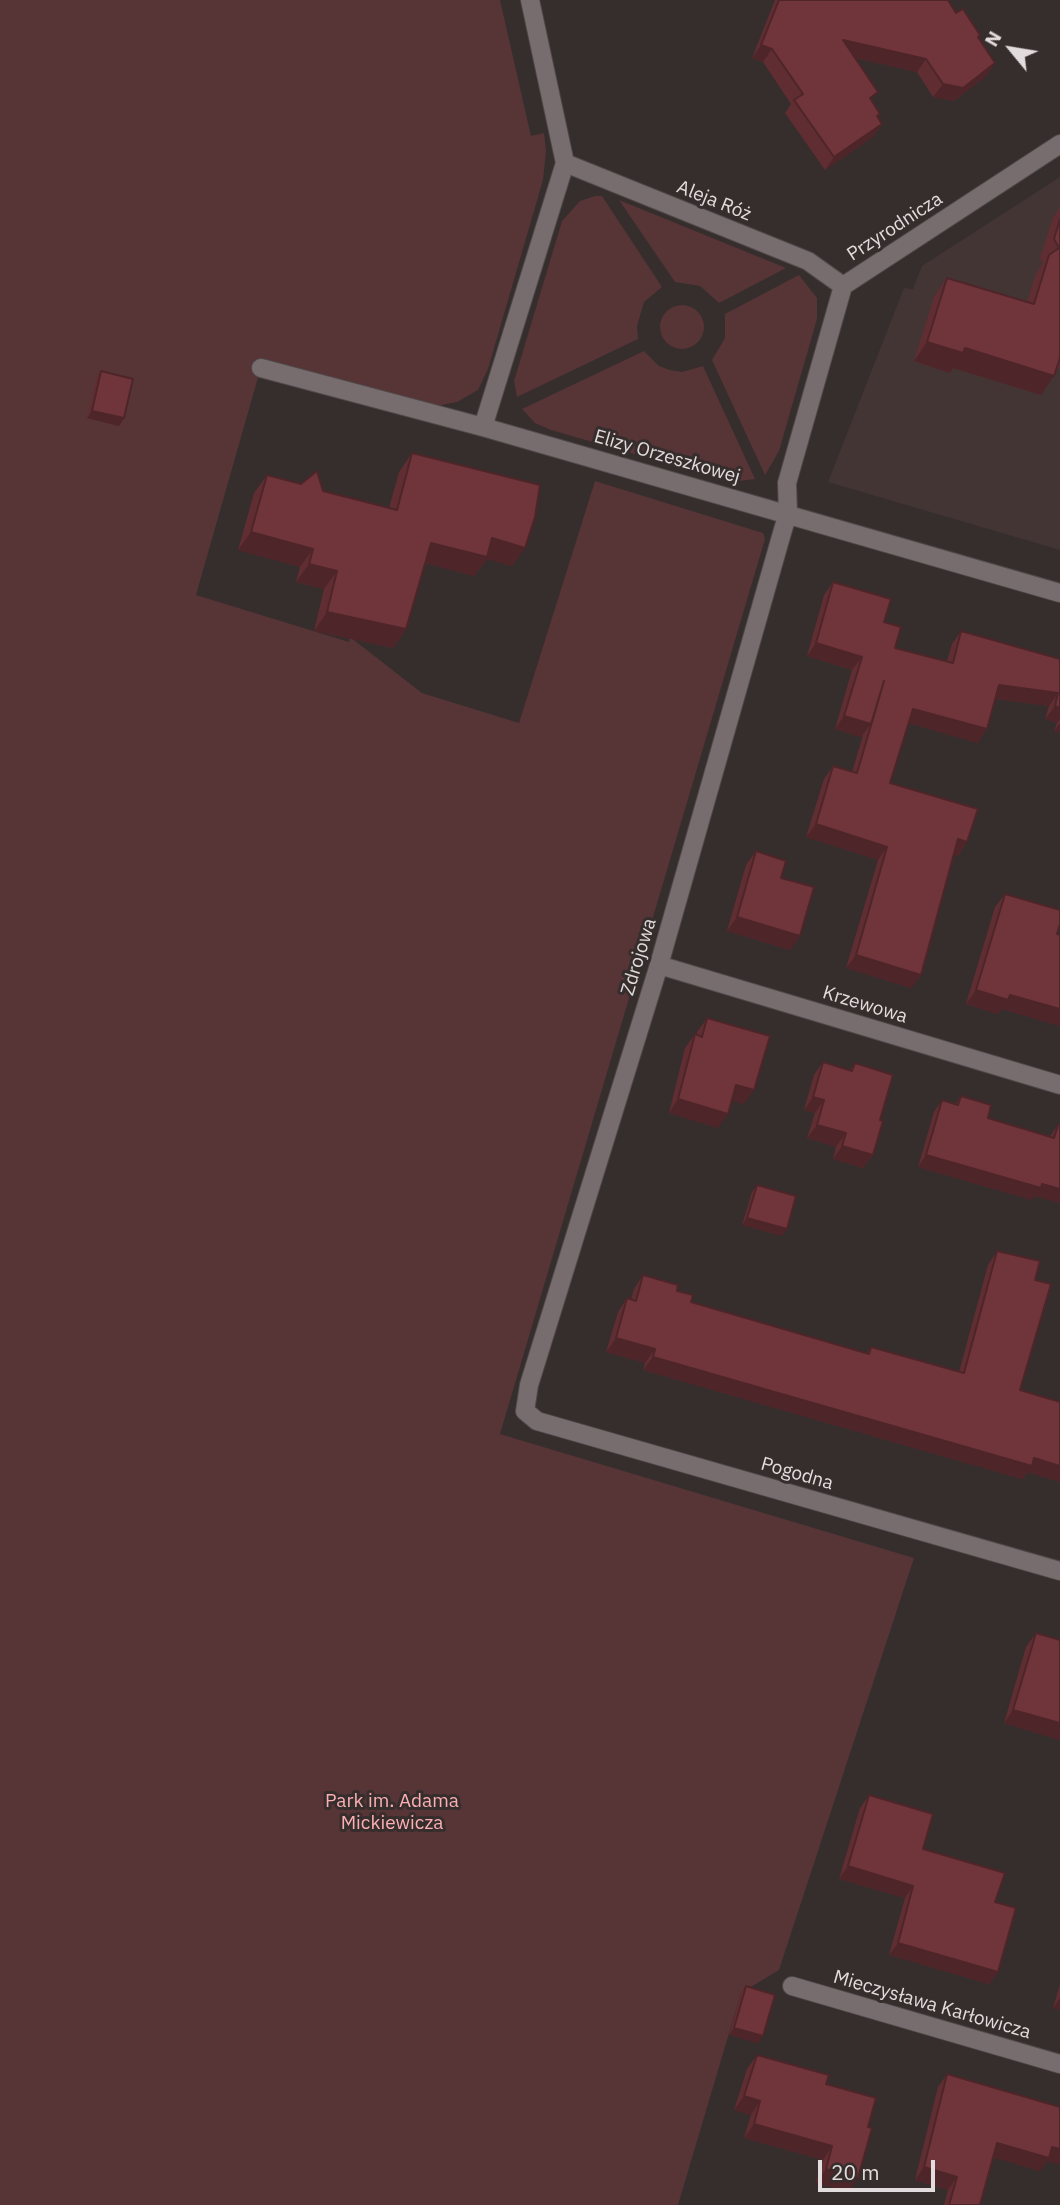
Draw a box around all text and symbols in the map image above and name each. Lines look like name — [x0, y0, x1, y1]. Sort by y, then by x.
north arrow — [976, 14, 1046, 84]
text: N — [979, 27, 1007, 50]
street label: Aleja Róż — [673, 176, 755, 226]
street label: Przyrodnicza — [843, 188, 947, 266]
street label: Elizy Orzeszkowej — [591, 425, 743, 489]
street label: Zdrojowa — [616, 916, 662, 998]
street label: Krzewowa — [820, 981, 910, 1029]
street label: Pogodna — [758, 1453, 836, 1495]
park label: Park im. Adama Mickiewicza — [325, 1791, 459, 1835]
street label: Mieczysława Karłowicza — [831, 1966, 1033, 2044]
scale bar — [822, 2146, 939, 2190]
text: 20 m — [831, 2158, 880, 2186]

